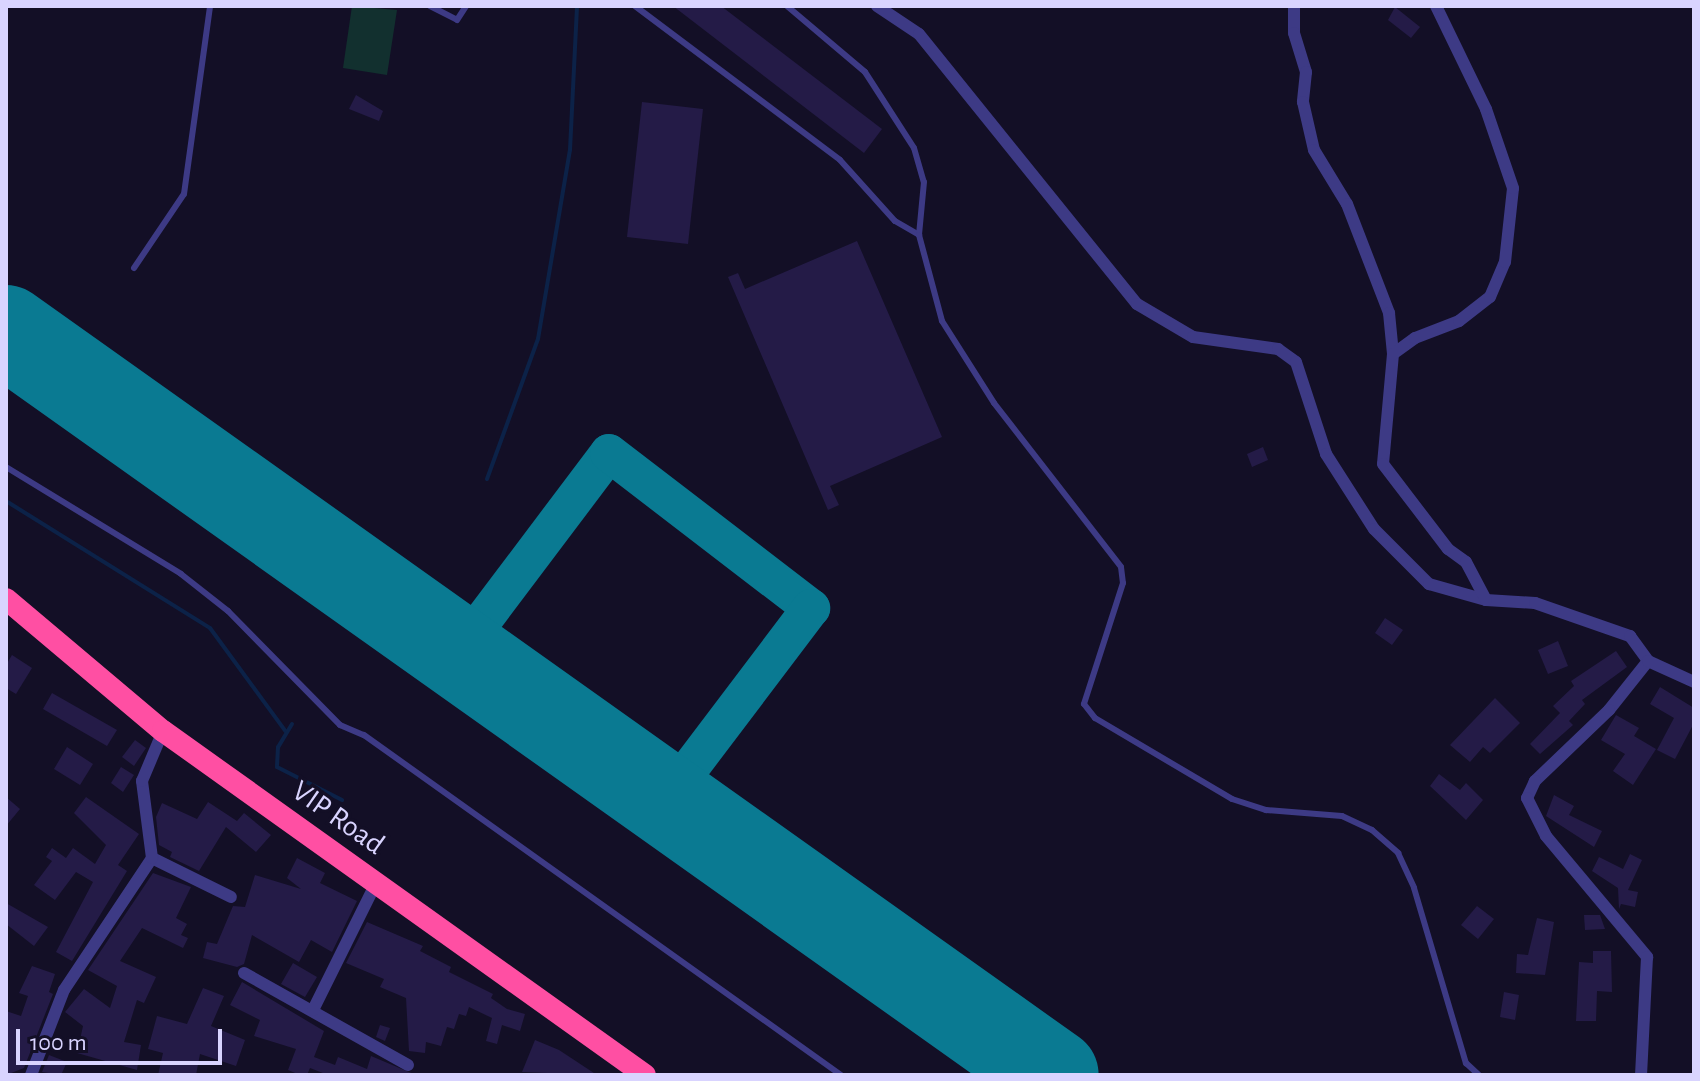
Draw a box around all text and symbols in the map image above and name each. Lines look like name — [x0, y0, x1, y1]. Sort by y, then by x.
street label: VIP Road — [285, 773, 391, 863]
scale bar — [20, 1013, 226, 1063]
text: 100 m — [30, 1031, 87, 1055]

